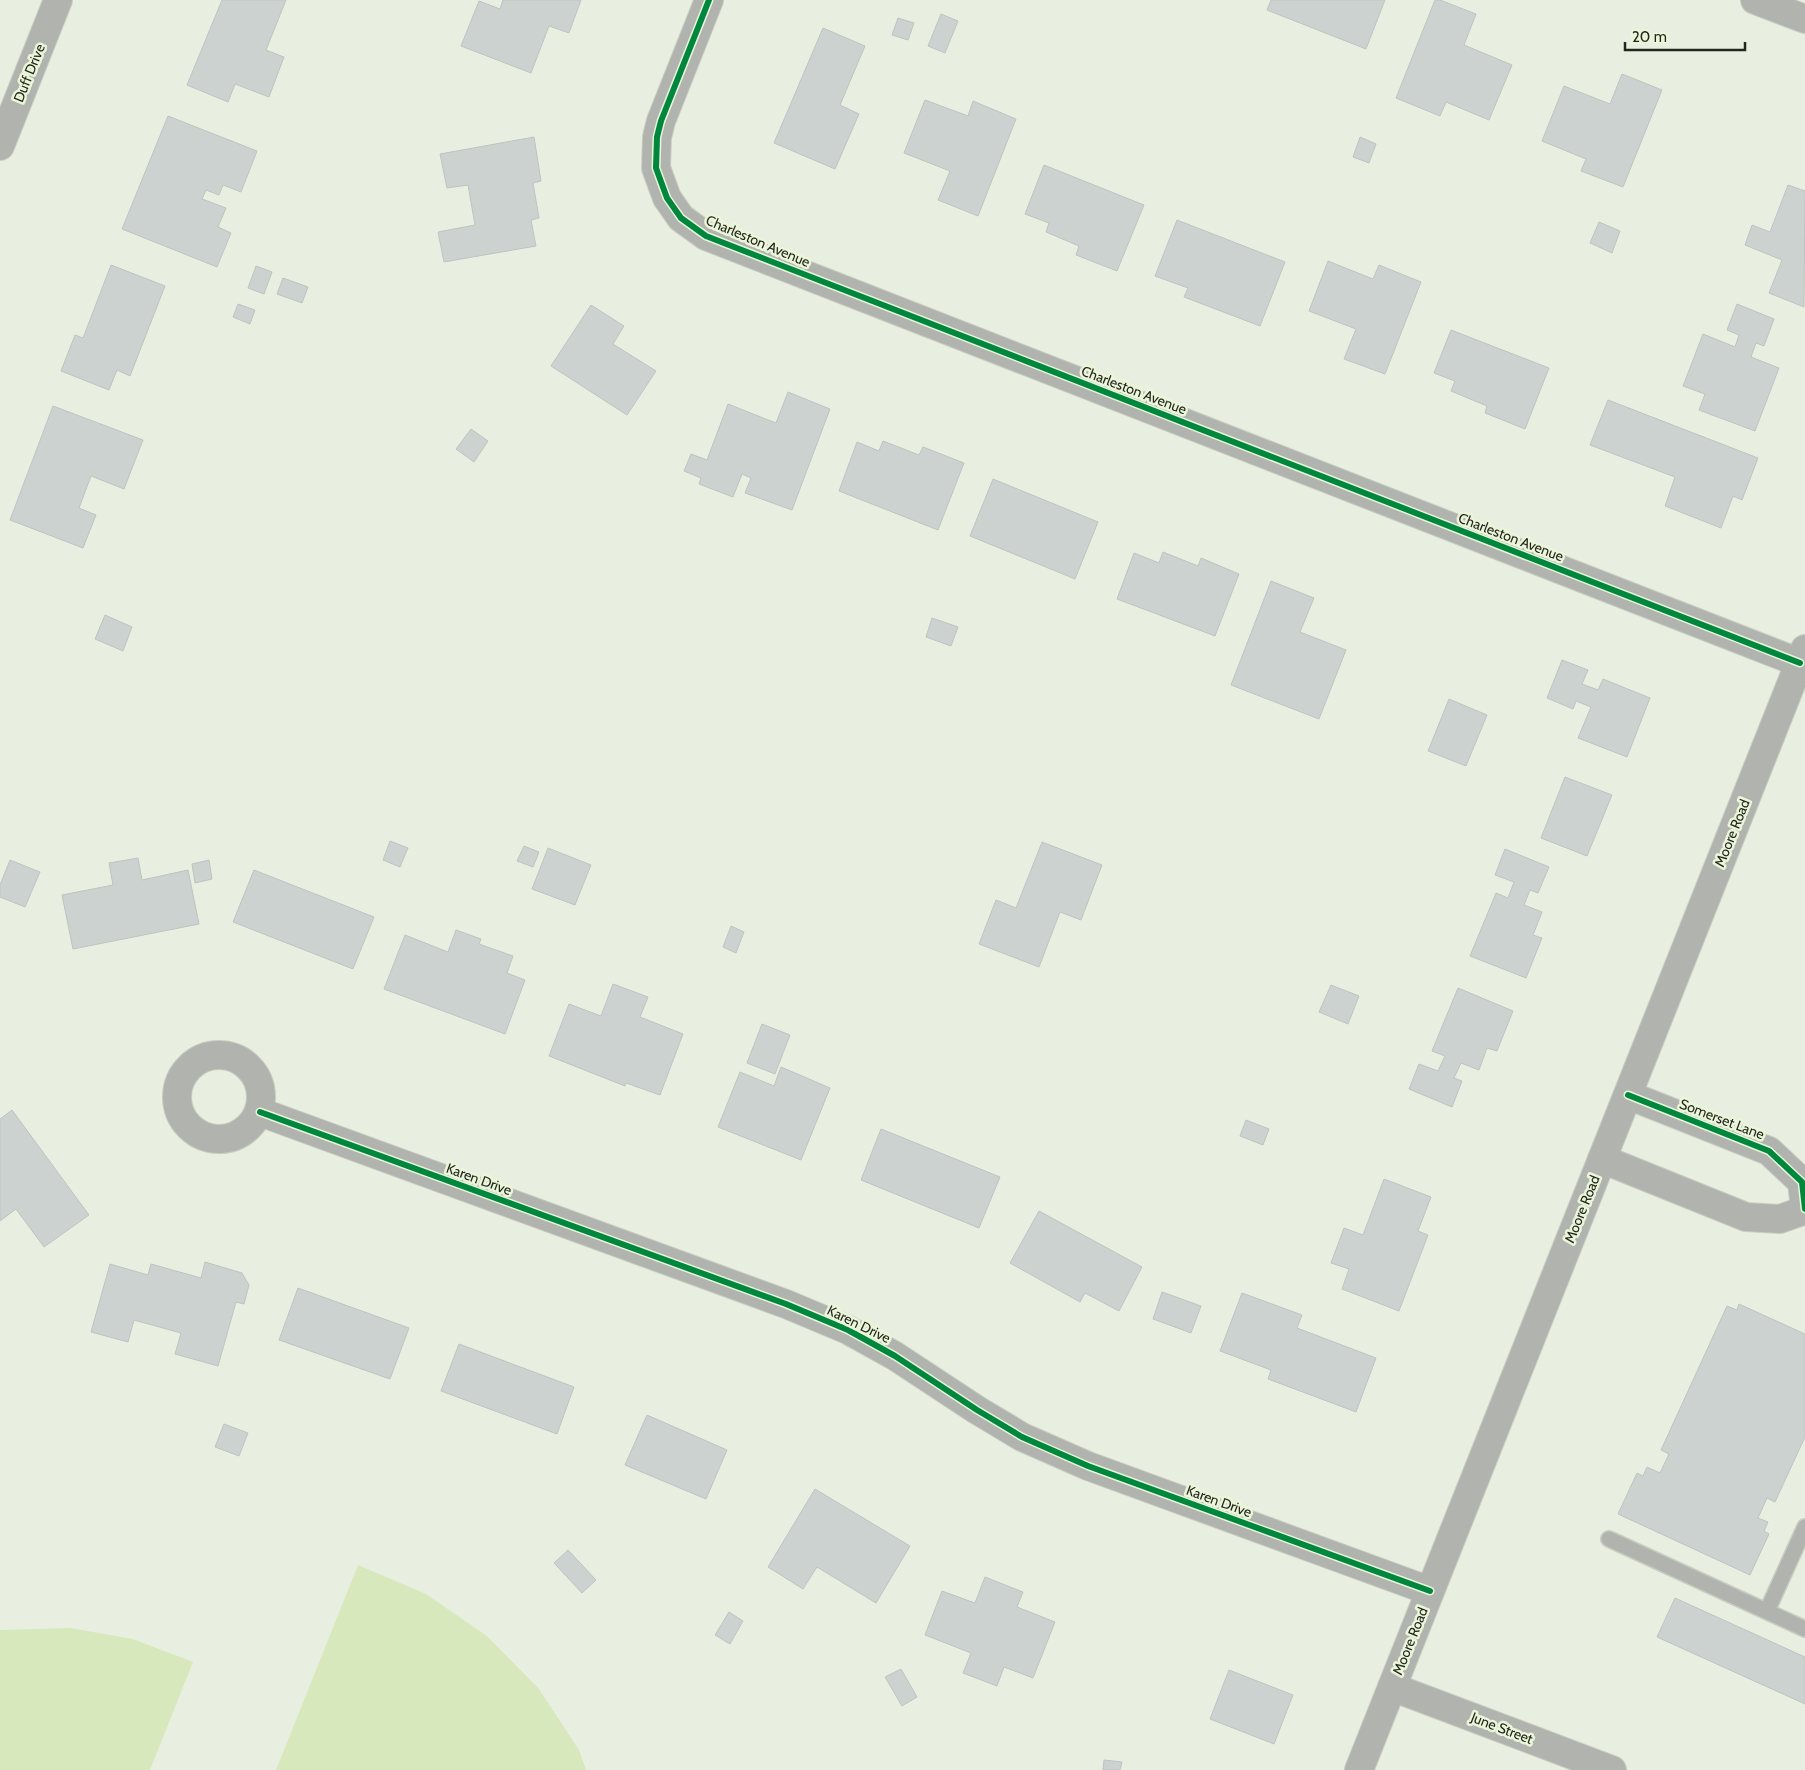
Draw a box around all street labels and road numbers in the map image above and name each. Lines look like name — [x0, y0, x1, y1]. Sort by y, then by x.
street label: Duff Drive — [9, 41, 49, 105]
street label: Charleston Avenue — [703, 211, 813, 271]
street label: Charleston Avenue — [1079, 362, 1189, 418]
street label: Charleston Avenue — [1456, 509, 1566, 565]
street label: Moore Road — [1710, 796, 1754, 870]
street label: Somerset Lane — [1677, 1095, 1767, 1143]
street label: Karen Drive — [444, 1159, 514, 1199]
street label: Moore Road — [1560, 1172, 1604, 1246]
street label: Karen Drive — [824, 1301, 894, 1347]
street label: Karen Drive — [1184, 1481, 1254, 1521]
street label: Moore Road — [1388, 1604, 1432, 1678]
street label: June Street — [1468, 1708, 1536, 1748]

